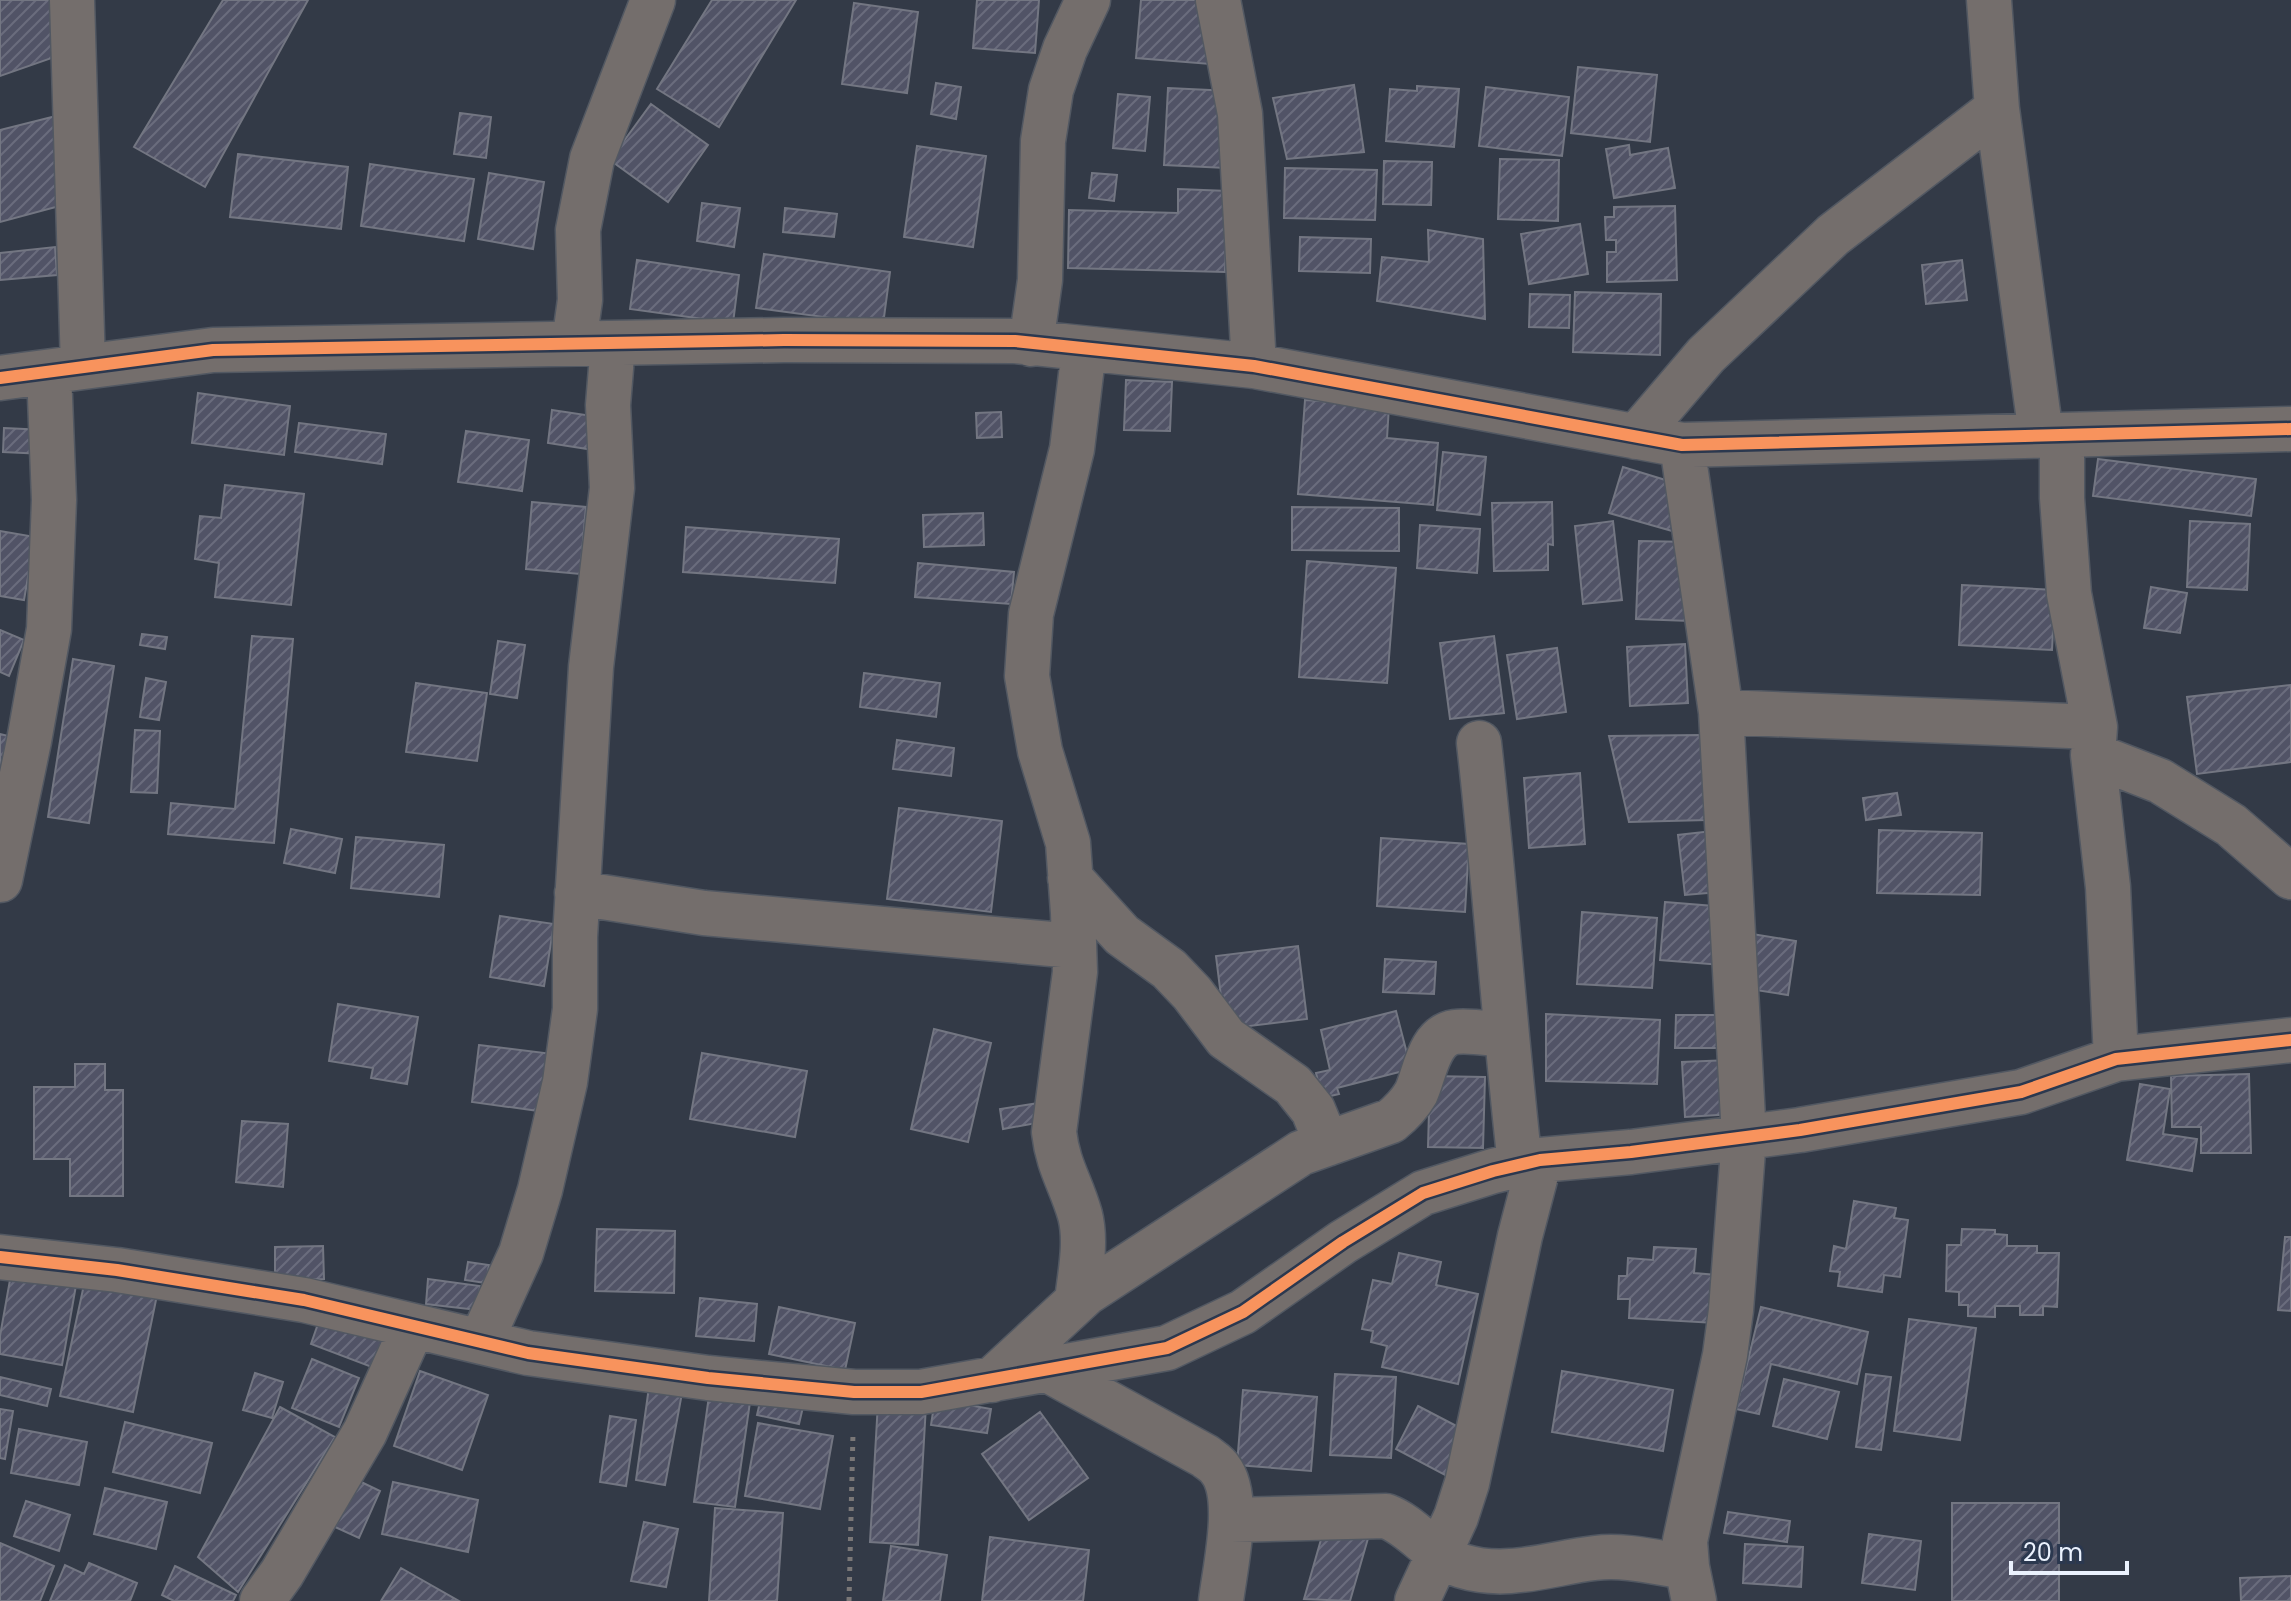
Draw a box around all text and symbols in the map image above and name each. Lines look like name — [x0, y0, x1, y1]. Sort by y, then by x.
scale bar — [2011, 1525, 2127, 1575]
text: 20 m — [2023, 1536, 2083, 1569]

